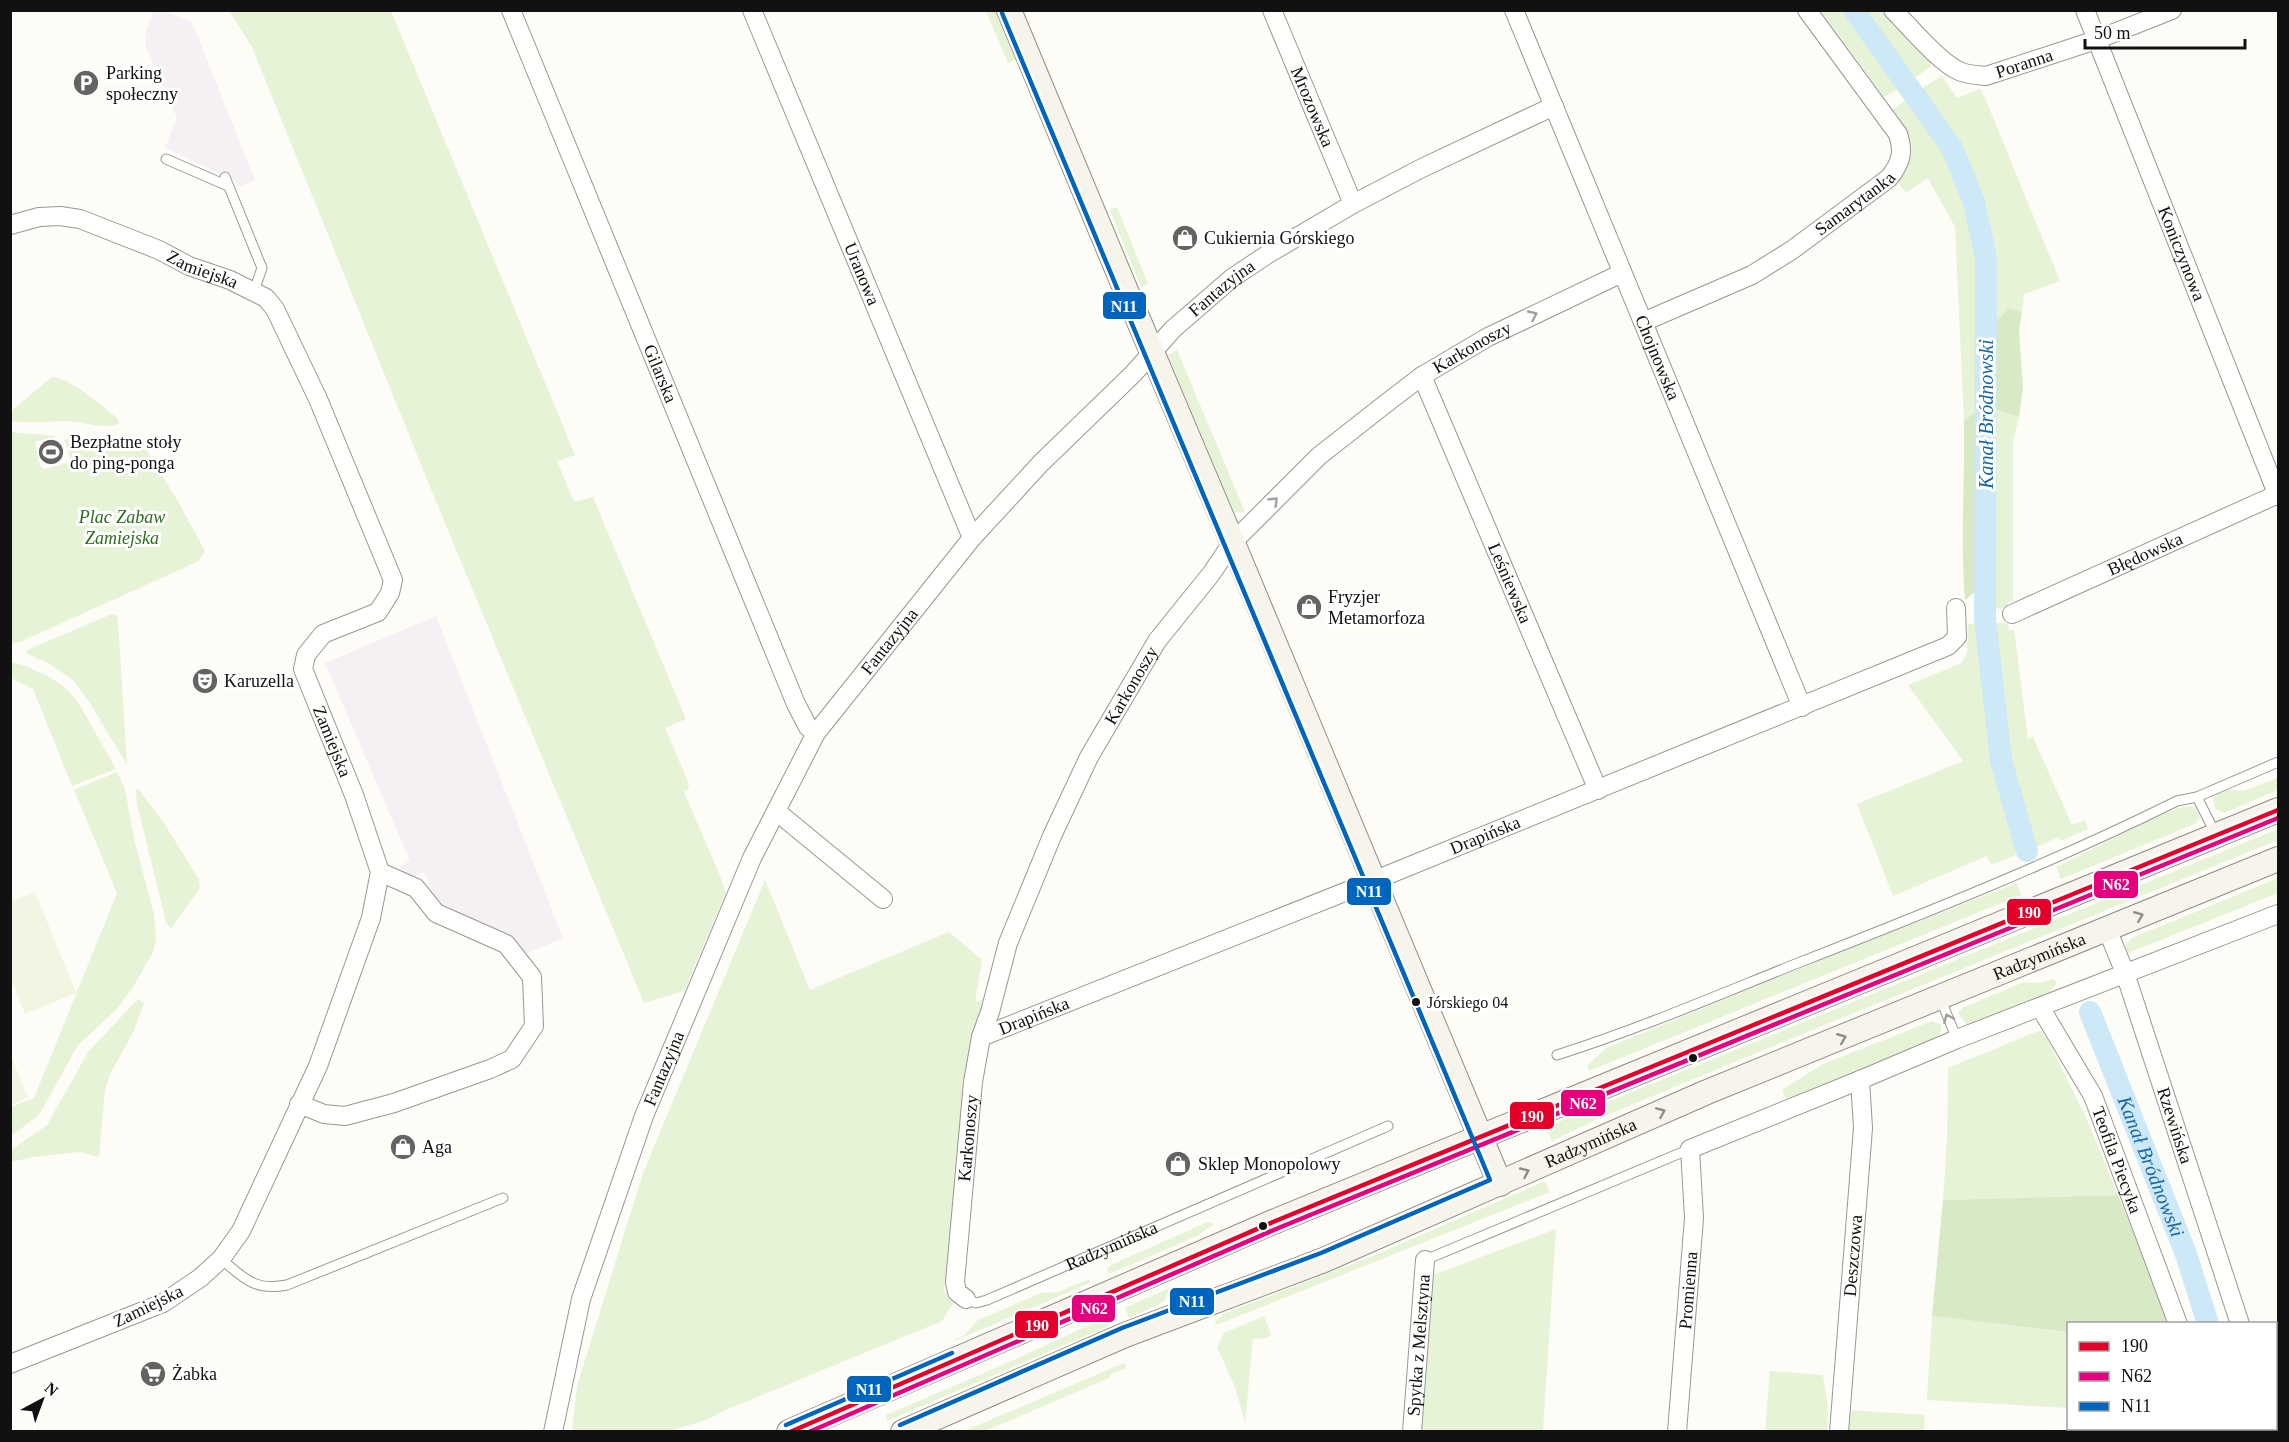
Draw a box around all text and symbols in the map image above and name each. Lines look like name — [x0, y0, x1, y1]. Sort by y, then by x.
scale bar — [2085, 12, 2246, 50]
text: 50 m — [2094, 23, 2131, 43]
street label: Poranna — [1993, 45, 2055, 82]
place label: Parking społeczny — [106, 63, 178, 104]
street label: Mrozowska — [1287, 64, 1338, 150]
parking icon: Parking społeczny — [71, 68, 101, 98]
street label: Samarytanka — [1811, 168, 1900, 239]
street label: Koniczynowa — [2154, 203, 2209, 304]
shop icon: Cukiernia Górskiego — [1170, 223, 1200, 253]
place label: Cukiernia Górskiego — [1204, 228, 1354, 248]
street label: Uranowa — [840, 240, 884, 308]
street label: Zamiejska — [163, 246, 242, 293]
street label: Fantazyjna — [1185, 256, 1258, 321]
line badge: N11 — [1102, 291, 1147, 320]
text: N11 — [1111, 298, 1137, 315]
one-way arrow — [1526, 311, 1537, 323]
street label: Chojnowska — [1631, 312, 1684, 403]
street label: Karkonoszy — [1429, 317, 1514, 377]
water label: Kanał Bródnowski — [1975, 339, 1997, 490]
street label: Gilarska — [639, 342, 681, 406]
place label: Bezpłatne stoły do ping-ponga — [70, 432, 181, 473]
sports icon: Bezpłatne stoły do ping-ponga — [36, 437, 66, 467]
one-way arrow — [1266, 498, 1277, 509]
park label: Plac Zabaw Zamiejska — [78, 507, 165, 548]
street label: Błędowska — [2104, 528, 2186, 580]
street label: Leśniewska — [1484, 540, 1536, 626]
place label: Fryzjer Metamorfoza — [1328, 587, 1425, 628]
shop icon: Fryzjer Metamorfoza — [1294, 592, 1324, 622]
street label: Fantazyjna — [857, 604, 922, 678]
street label: Karkonoszy — [1100, 643, 1162, 728]
theatre icon: Karuzella — [190, 666, 220, 696]
place label: Karuzella — [224, 671, 294, 691]
street label: Zamiejska — [309, 703, 356, 780]
street label: Drapińska — [1447, 812, 1523, 858]
line badge: N62 — [2093, 870, 2139, 899]
text: N62 — [2102, 876, 2130, 893]
line badge: N11 — [1346, 877, 1392, 906]
text: N11 — [1356, 883, 1382, 900]
line badge: 190 — [2006, 898, 2052, 926]
text: 190 — [2017, 904, 2041, 921]
one-way arrow — [2132, 911, 2143, 923]
street label: Radzymińska — [1990, 929, 2088, 984]
street label: Drapińska — [996, 993, 1072, 1039]
place label: Jórskiego 04 — [1427, 994, 1508, 1012]
marker: Jórskiego 04 — [1410, 996, 1422, 1008]
one-way arrow — [1943, 1014, 1955, 1025]
street label: Fantazyjna — [639, 1028, 688, 1109]
one-way arrow — [1835, 1033, 1846, 1045]
unlabelled marker — [1687, 1052, 1699, 1064]
street label: Rzewińska — [2153, 1085, 2197, 1166]
line badge: N62 — [1560, 1089, 1606, 1117]
water label: Kanał Bródnowski — [2113, 1092, 2189, 1240]
street label: Karkonoszy — [954, 1094, 982, 1182]
text: N62 — [1569, 1095, 1597, 1112]
line badge: 190 — [1509, 1101, 1555, 1130]
street label: Teofila Piecyka — [2088, 1104, 2146, 1216]
one-way arrow — [1655, 1107, 1666, 1119]
text: 190 — [1520, 1108, 1544, 1125]
street label: Radzymińska — [1542, 1114, 1639, 1172]
shop icon: Aga — [388, 1132, 418, 1162]
place label: Aga — [422, 1137, 452, 1157]
shop icon: Sklep Monopolowy — [1163, 1149, 1193, 1179]
place label: Sklep Monopolowy — [1198, 1154, 1341, 1174]
one-way arrow — [1518, 1168, 1529, 1180]
street label: Deszczowa — [1840, 1214, 1866, 1297]
street label: Radzymińska — [1063, 1217, 1161, 1275]
unlabelled marker — [1257, 1220, 1269, 1232]
street label: Promienna — [1675, 1251, 1701, 1330]
street label: Spytka z Melsztyna — [1403, 1274, 1434, 1417]
street label: Zamiejska — [110, 1281, 186, 1331]
line badge: N11 — [1169, 1287, 1215, 1316]
text: N11 — [1179, 1293, 1205, 1310]
line badge: N62 — [1071, 1294, 1116, 1323]
text: N62 — [1080, 1300, 1108, 1317]
line badge: 190 — [1014, 1310, 1059, 1339]
text: 190 — [1025, 1317, 1049, 1334]
legend — [2067, 1322, 2277, 1430]
text: 190 — [2121, 1336, 2148, 1356]
supermarket icon: Żabka — [138, 1359, 168, 1389]
place label: Żabka — [172, 1364, 217, 1384]
text: N62 — [2121, 1366, 2152, 1386]
north arrow — [12, 1370, 72, 1430]
line badge: N11 — [846, 1375, 892, 1403]
text: N — [42, 1379, 62, 1400]
text: N11 — [856, 1381, 882, 1398]
text: N11 — [2121, 1396, 2151, 1416]

